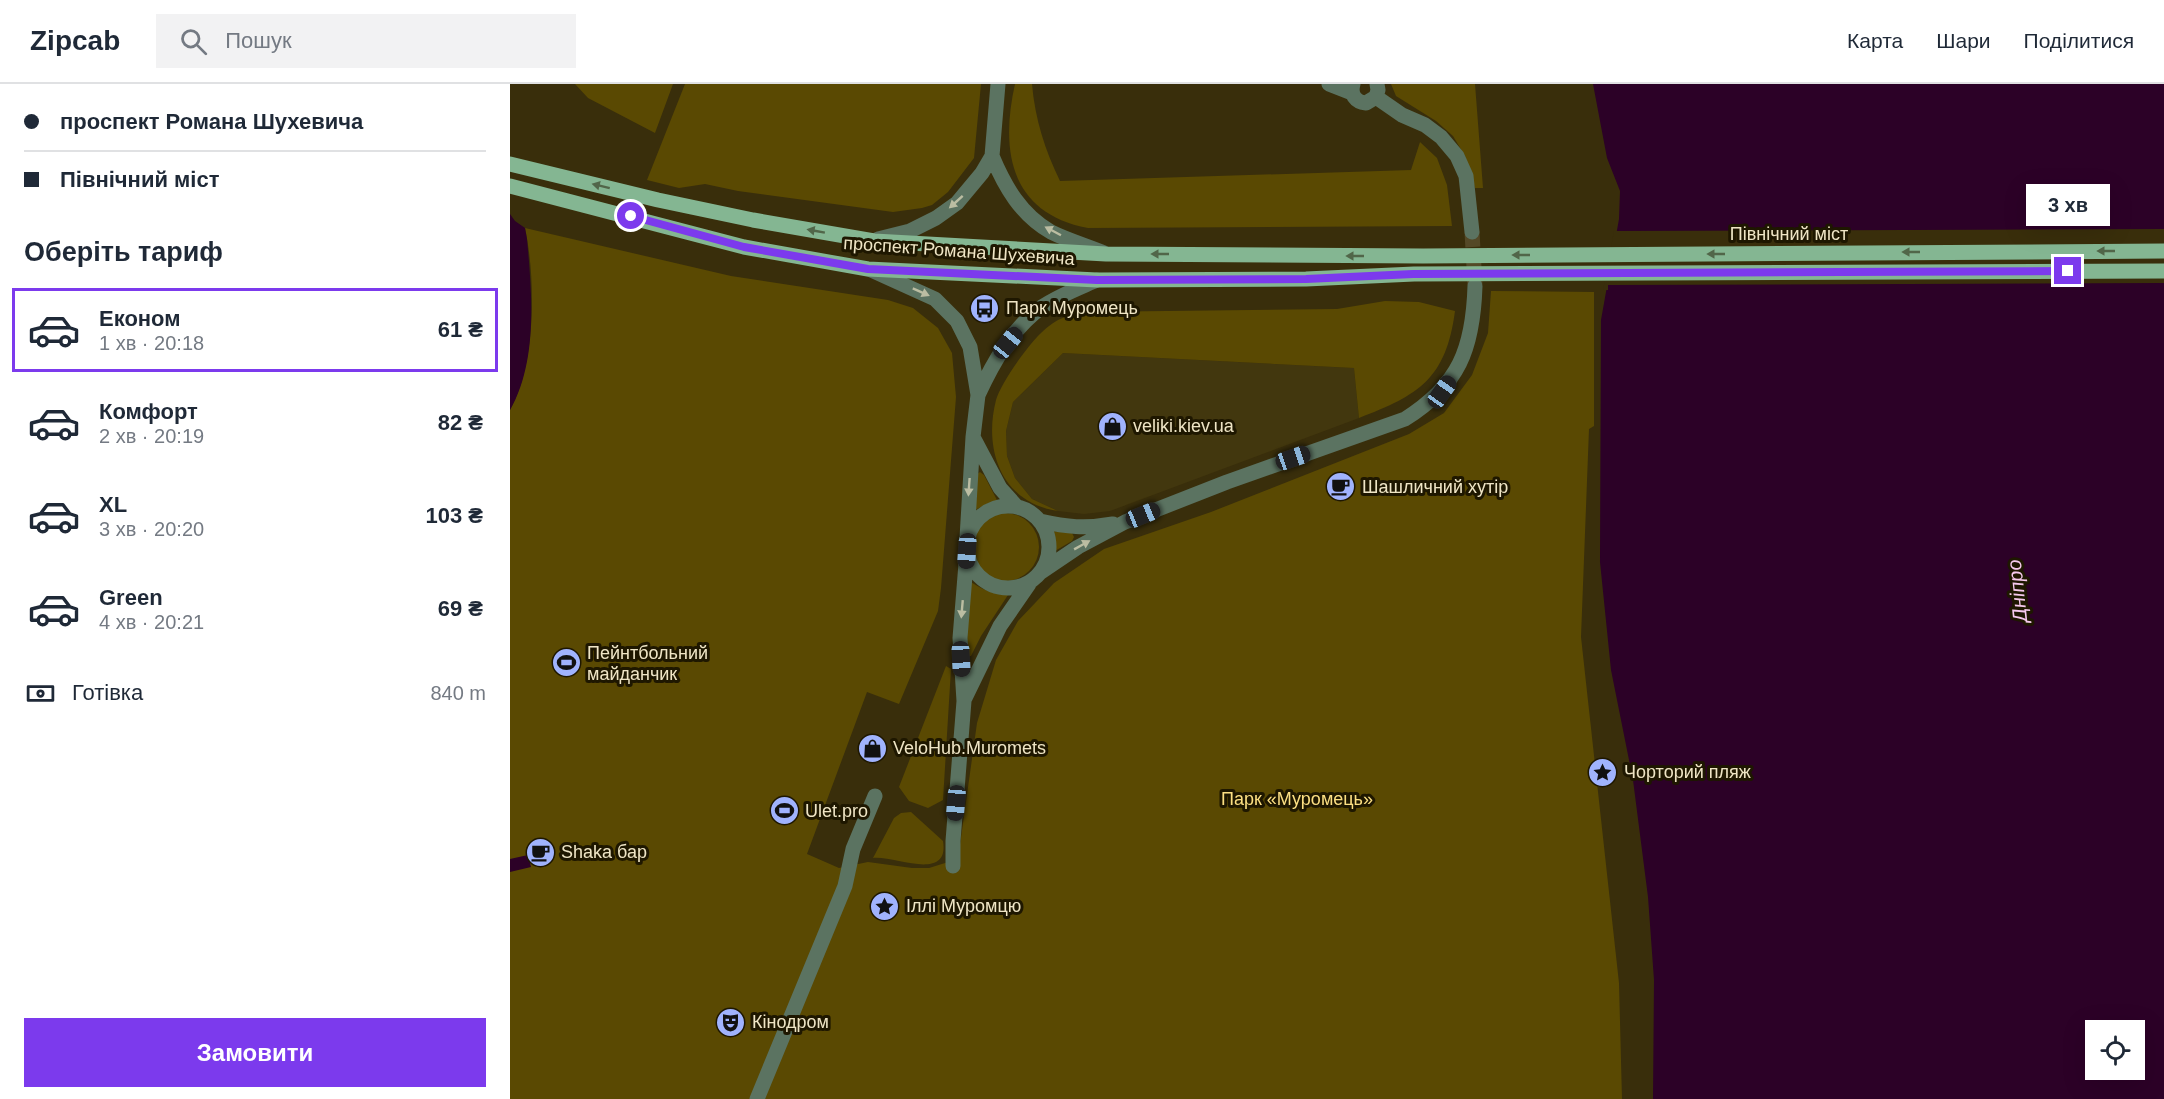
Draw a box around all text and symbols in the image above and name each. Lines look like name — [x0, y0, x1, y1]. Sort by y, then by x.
search box — [156, 14, 576, 68]
text: Zipcab — [30, 25, 120, 56]
icon: search — [177, 25, 210, 58]
text: Пошук — [225, 28, 292, 53]
text: Карта — [1847, 29, 1903, 52]
text: Шари — [1936, 29, 1991, 52]
text: Поділитися — [2024, 29, 2134, 52]
text: проспект Романа Шухевича — [60, 109, 363, 134]
text: Північний міст — [60, 167, 219, 192]
one-way arrow — [592, 180, 610, 190]
callout: 3 хв — [2026, 184, 2110, 226]
text: 3 хв — [2048, 194, 2088, 216]
one-way arrow — [949, 195, 964, 208]
route start — [617, 202, 644, 229]
street label: Північний міст — [1730, 224, 1848, 244]
one-way arrow — [807, 226, 826, 235]
one-way arrow — [1044, 226, 1061, 236]
street label: проспект Романа Шухевича — [843, 233, 1076, 269]
text: Оберіть тариф — [24, 237, 223, 267]
one-way arrow — [2096, 246, 2115, 256]
one-way arrow — [1901, 248, 1920, 257]
one-way arrow — [1150, 249, 1169, 259]
one-way arrow — [1706, 249, 1725, 259]
one-way arrow — [1511, 250, 1530, 260]
one-way arrow — [1345, 251, 1364, 260]
route end — [2054, 257, 2081, 284]
one-way arrow — [913, 288, 930, 297]
bus stop icon: Парк Муромець — [969, 292, 1001, 324]
place label: Парк Муромець — [1006, 298, 1138, 318]
icon: car — [27, 303, 81, 357]
text: Економ — [99, 306, 181, 331]
text: 61 ₴ — [438, 317, 483, 342]
car — [990, 323, 1026, 363]
text: 1 хв · 20:18 — [99, 332, 204, 354]
car — [1424, 372, 1460, 412]
icon: car — [27, 396, 81, 450]
text: Комфорт — [99, 399, 198, 424]
text: 82 ₴ — [438, 410, 483, 435]
shop icon: veliki.kiev.ua — [1096, 410, 1128, 442]
place label: veliki.kiev.ua — [1133, 416, 1235, 436]
text: 2 хв · 20:19 — [99, 425, 204, 447]
car — [1273, 444, 1313, 472]
cafe icon: Шашличний хутір — [1325, 471, 1357, 503]
place label: Шашличний хутір — [1362, 477, 1508, 497]
one-way arrow — [965, 478, 974, 497]
icon: car — [27, 489, 81, 543]
text: XL — [99, 492, 127, 517]
car — [1123, 500, 1163, 530]
text: 103 ₴ — [426, 503, 483, 528]
text: 3 хв · 20:20 — [99, 518, 204, 540]
car — [957, 532, 977, 570]
one-way arrow — [1073, 540, 1090, 550]
water label: Дніпро — [2003, 559, 2031, 625]
icon: car — [27, 582, 81, 636]
text: Green — [99, 585, 163, 610]
text: 69 ₴ — [438, 596, 483, 621]
one-way arrow — [957, 599, 967, 618]
text: 4 хв · 20:21 — [99, 611, 204, 633]
car — [951, 641, 971, 677]
place label: Пейнтбольний майданчик — [587, 643, 708, 684]
sports icon: Пейнтбольний майданчик — [550, 647, 582, 679]
icon: cash — [24, 677, 57, 710]
text: Готівка — [72, 680, 143, 705]
text: 840 m — [430, 682, 486, 704]
shop icon: VeloHub.Muromets — [856, 732, 888, 764]
place label: VeloHub.Muromets — [893, 738, 1046, 758]
place icon: Чорторий пляж — [1587, 756, 1619, 788]
place label: Чорторий пляж — [1624, 762, 1751, 782]
car — [945, 784, 967, 822]
park label: Парк «Муромець» — [1221, 789, 1373, 809]
sports icon: Ulet.pro — [768, 795, 800, 827]
place label: Ulet.pro — [805, 801, 868, 821]
cafe icon: Shaka бар — [524, 836, 556, 868]
place label: Shaka бар — [561, 842, 647, 862]
place icon: Іллі Муромцю — [869, 890, 901, 922]
place label: Іллі Муромцю — [906, 896, 1021, 916]
theatre icon: Кінодром — [715, 1006, 747, 1038]
place label: Кінодром — [752, 1012, 829, 1032]
button: Замовити — [24, 1018, 486, 1087]
map controls — [2085, 1020, 2145, 1080]
button: locate — [2085, 1020, 2145, 1080]

